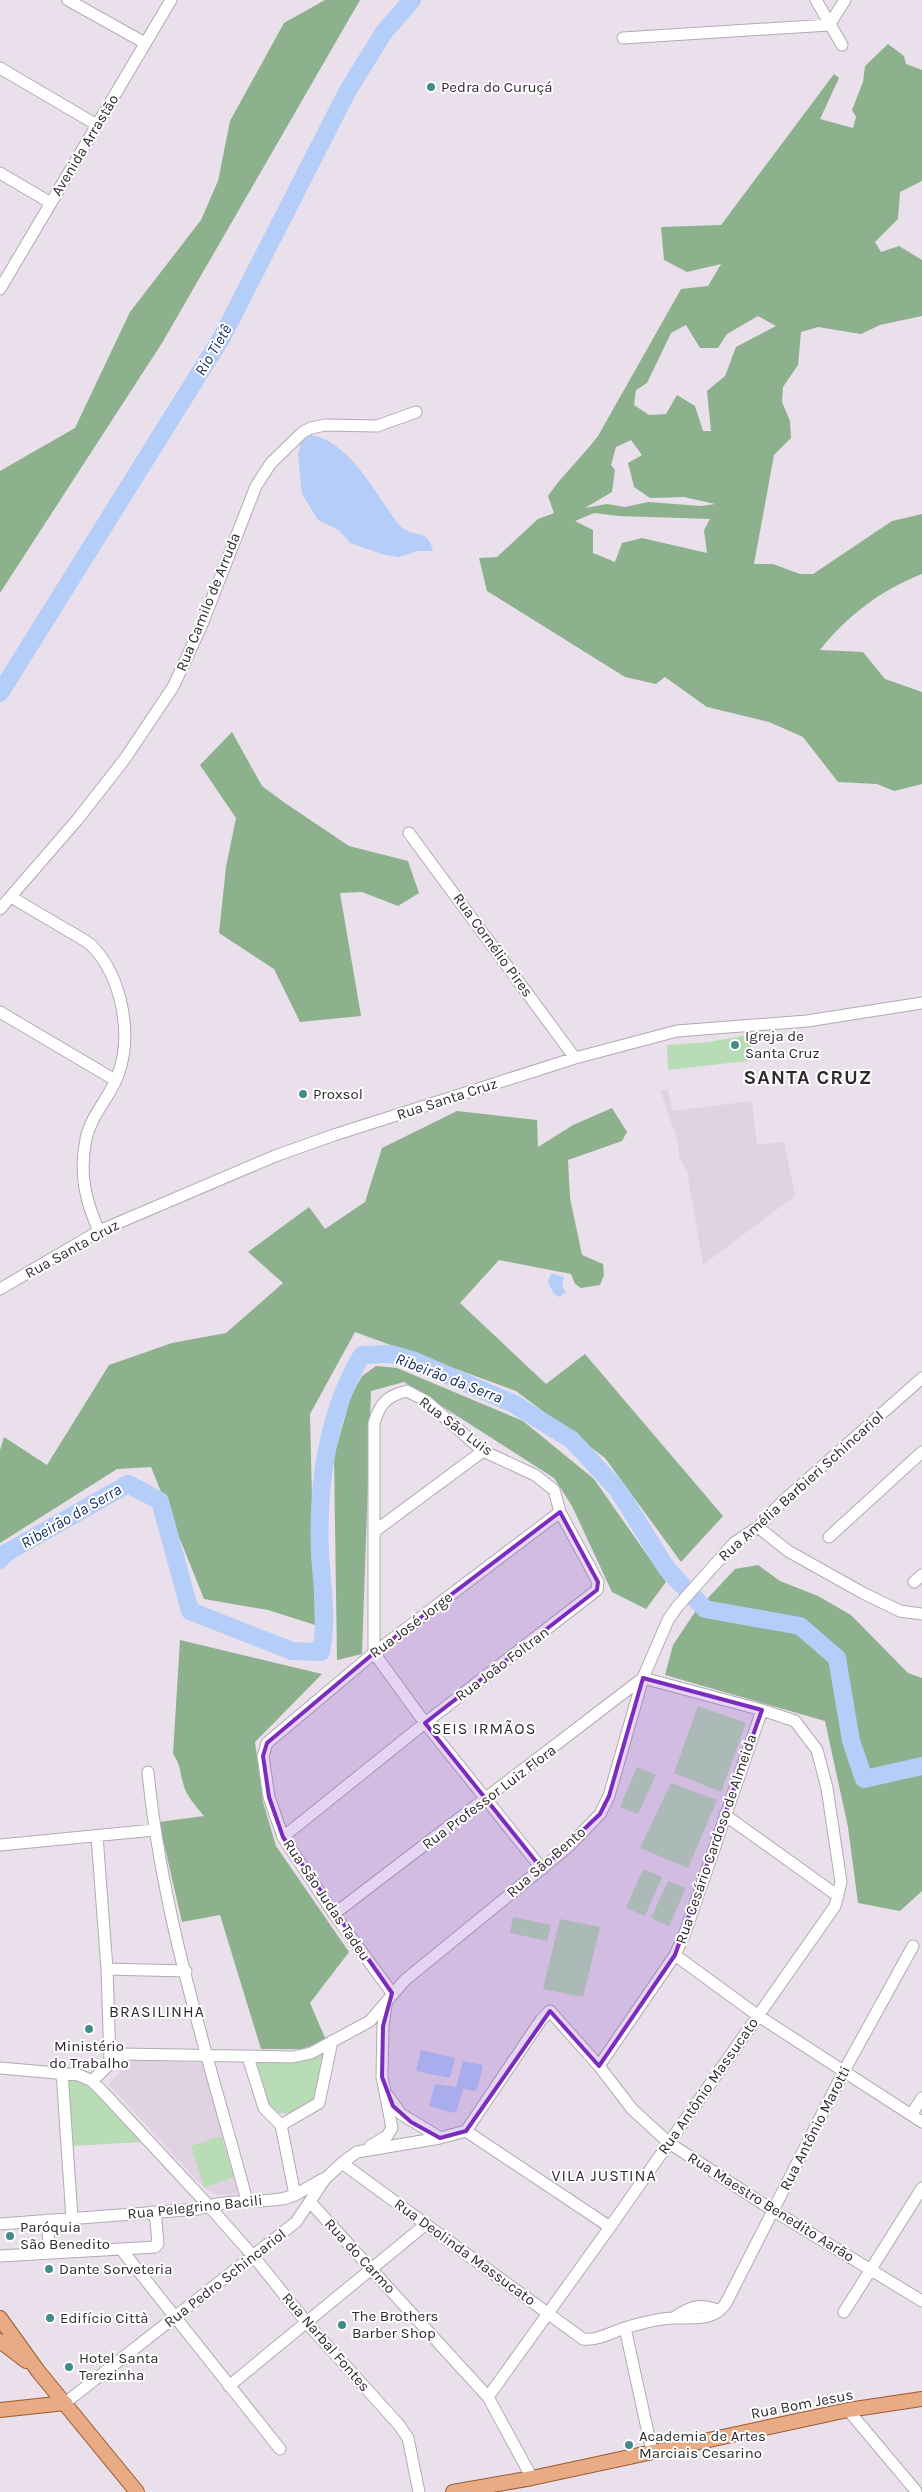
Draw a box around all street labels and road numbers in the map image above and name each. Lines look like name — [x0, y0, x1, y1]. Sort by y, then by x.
street label: Avenida Arrastão — [48, 91, 122, 199]
street label: Rua Camilo de Arruda — [172, 530, 244, 674]
street label: Rua Cornélio Pires — [449, 890, 537, 1000]
street label: Rua Santa Cruz — [394, 1074, 500, 1124]
street label: Rua Santa Cruz — [22, 1216, 122, 1282]
street label: Rua São Luis — [416, 1392, 496, 1460]
street label: Rua Amélia Barbieri Schincariol — [715, 1407, 887, 1565]
street label: Rua José Jorge — [366, 1588, 456, 1662]
street label: Rua João Foltran — [452, 1623, 552, 1705]
street label: Rua Cesário Cardoso de Almeida — [672, 1732, 760, 1946]
street label: Rua Professor Luiz Flora — [419, 1741, 559, 1853]
street label: Rua São Bento — [503, 1823, 589, 1901]
street label: Rua São Judas Tadeu — [280, 1836, 374, 1964]
street label: Rua Antônio Massucato — [654, 2014, 762, 2158]
street label: Rua Antônio Marotti — [776, 2063, 854, 2193]
street label: Rua Maestro Benedito Aarão — [685, 2148, 857, 2266]
street label: Rua Pelegrino Bacili — [127, 2191, 263, 2223]
street label: Rua Deolinda Massucato — [391, 2195, 539, 2309]
street label: Rua do Carmo — [321, 2215, 399, 2297]
street label: Rua Pedro Schincariol — [160, 2225, 290, 2331]
street label: Rua Narbal Fontes — [278, 2289, 374, 2395]
street label: Rua Bom Jesus — [749, 2385, 855, 2423]

